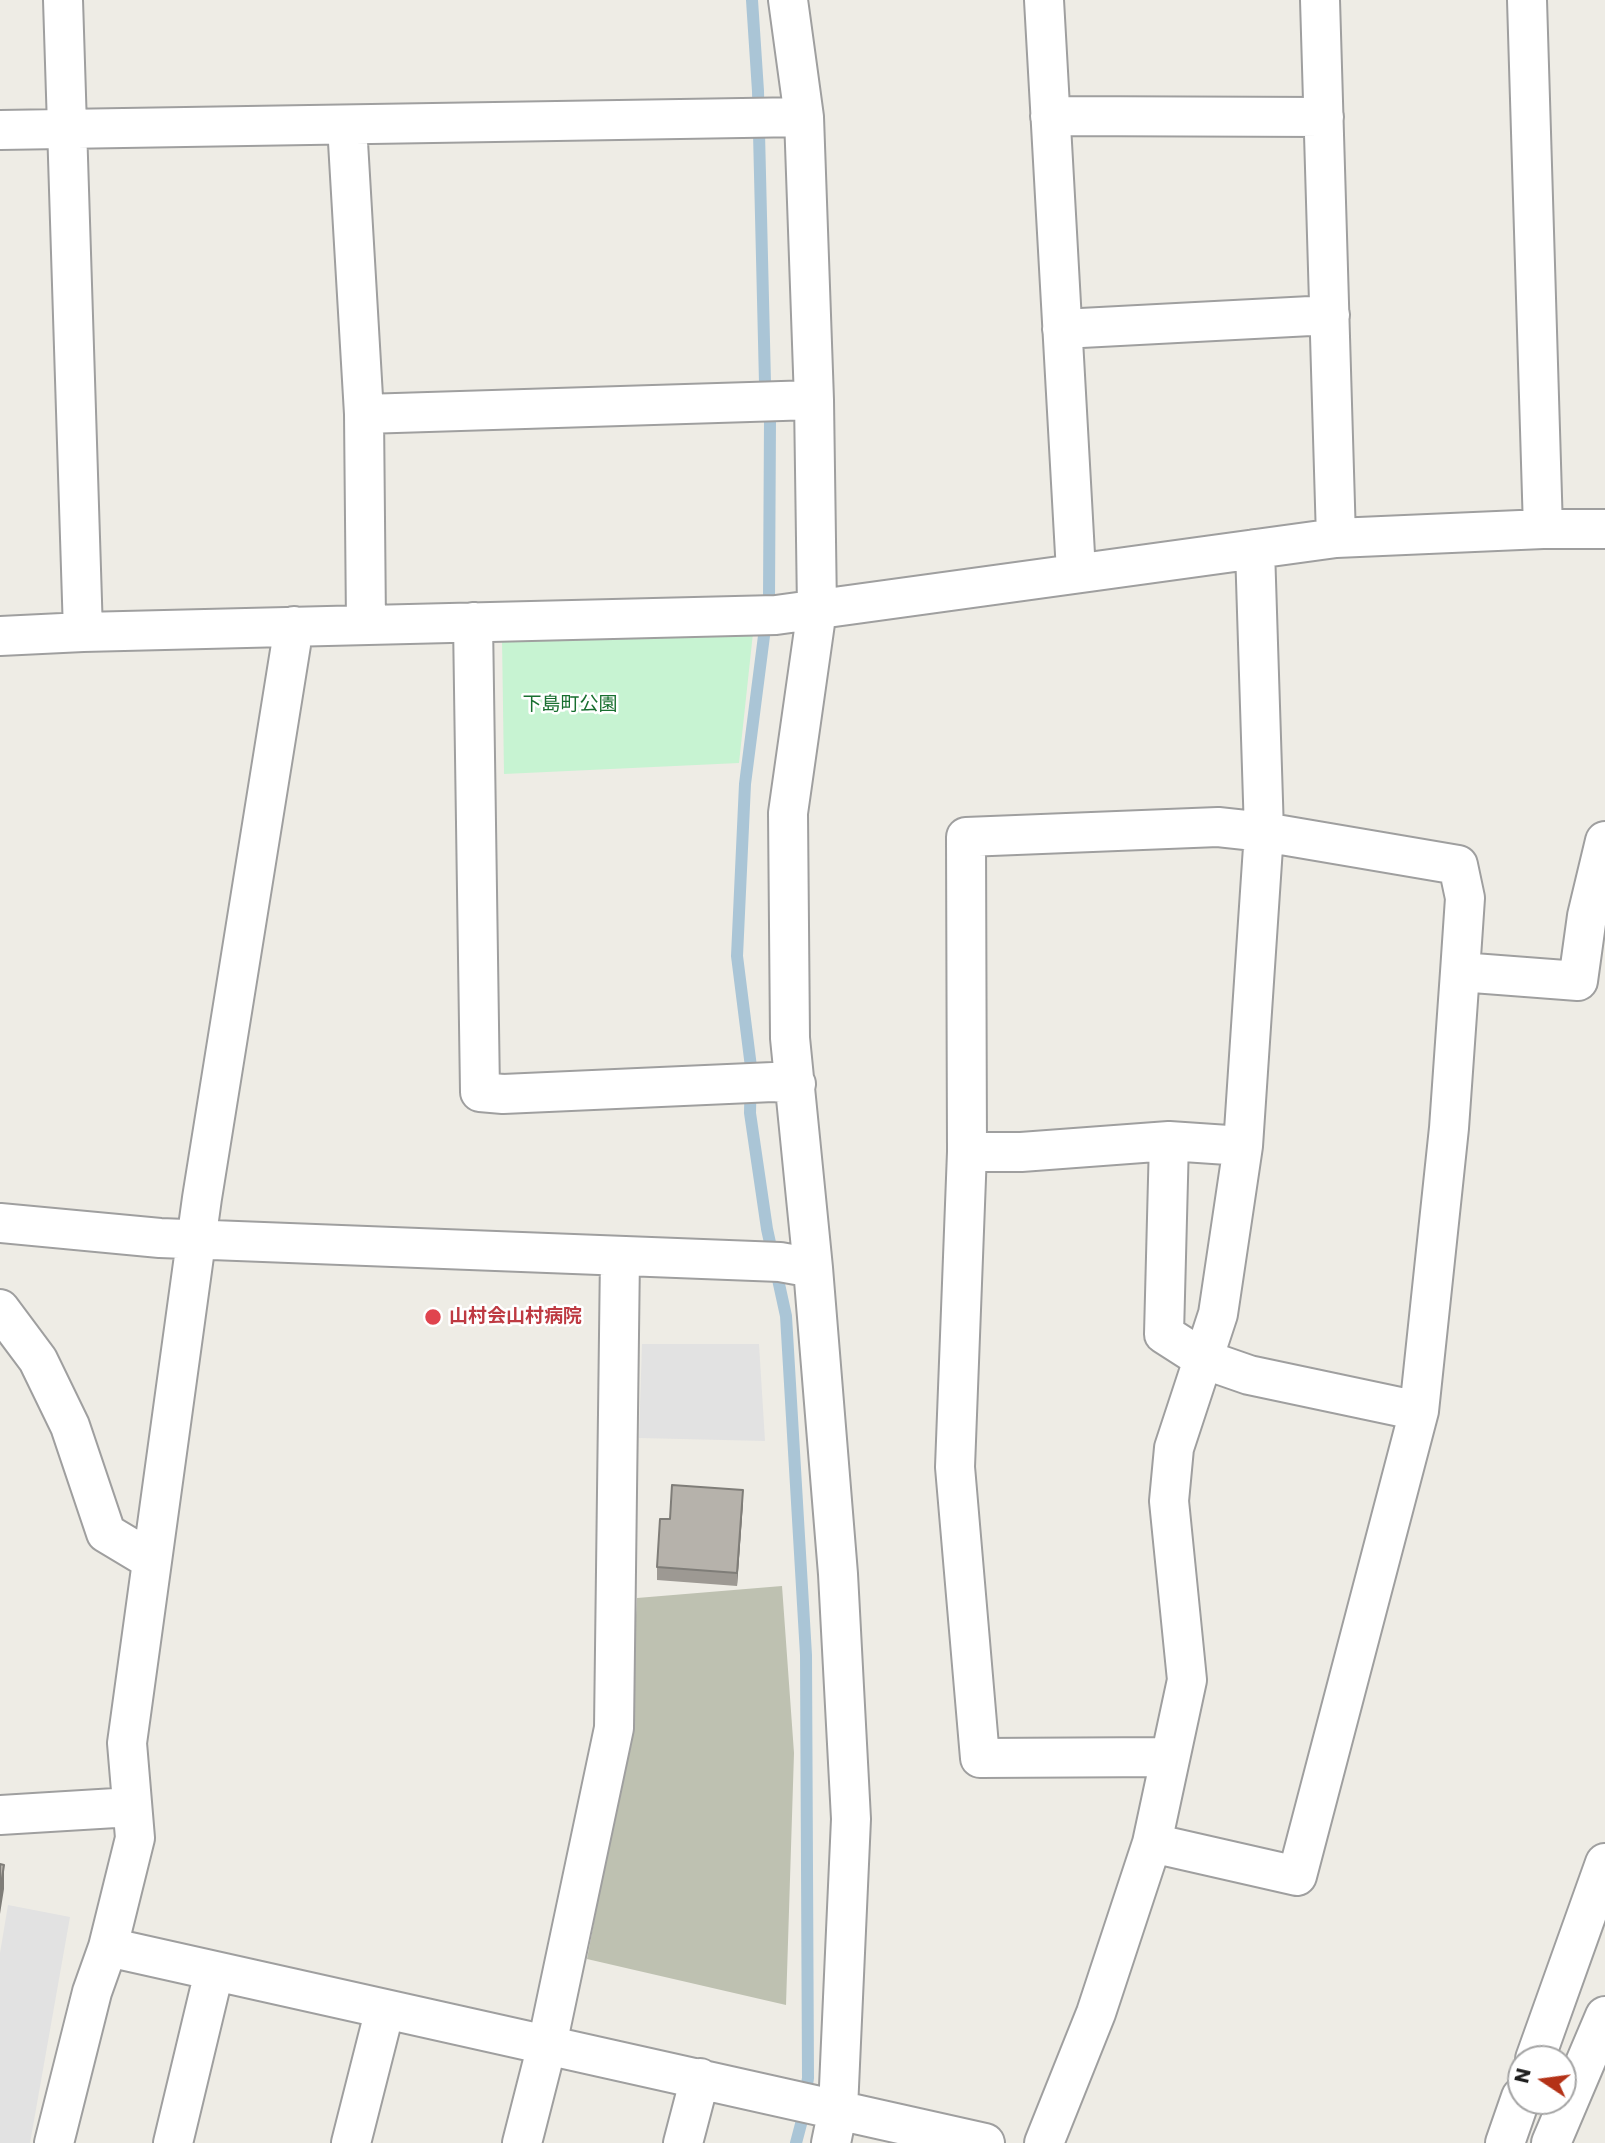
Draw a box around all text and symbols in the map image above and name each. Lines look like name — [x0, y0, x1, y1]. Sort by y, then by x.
park label: 下島町公園 — [523, 694, 617, 716]
place label: 山村会山村病院 — [449, 1306, 582, 1328]
marker: 山村会山村病院 — [423, 1307, 443, 1327]
north arrow — [1507, 2045, 1577, 2115]
text: N — [1508, 2066, 1538, 2086]

